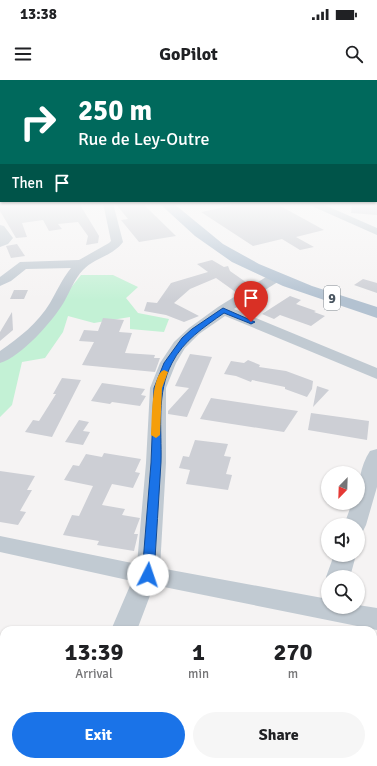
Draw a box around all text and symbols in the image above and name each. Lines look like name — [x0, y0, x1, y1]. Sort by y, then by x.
text: 13:38 — [20, 5, 57, 23]
icon: menu — [12, 43, 34, 65]
text: GoPilot — [159, 43, 218, 65]
icon: search — [343, 43, 365, 65]
text: 250 m — [78, 94, 152, 128]
icon: right — [12, 96, 64, 148]
text: Rue de Ley-Outre — [78, 128, 209, 150]
icon: arrive — [51, 172, 73, 194]
text: Then — [12, 174, 43, 192]
pin — [234, 281, 268, 322]
road number: 9 — [324, 286, 340, 310]
icon: arrive — [240, 287, 262, 309]
north arrow — [321, 466, 365, 510]
map controls — [321, 466, 365, 614]
button: sound — [321, 518, 365, 562]
position arrow — [127, 554, 169, 596]
button: search — [321, 570, 365, 614]
text: 13:39 — [65, 637, 123, 667]
text: 1 — [192, 637, 205, 667]
text: 270 — [274, 637, 312, 667]
text: Arrival — [75, 666, 113, 682]
text: min — [188, 666, 209, 682]
text: m — [288, 666, 298, 682]
button: Exit — [12, 712, 185, 758]
button: Share — [193, 712, 365, 758]

